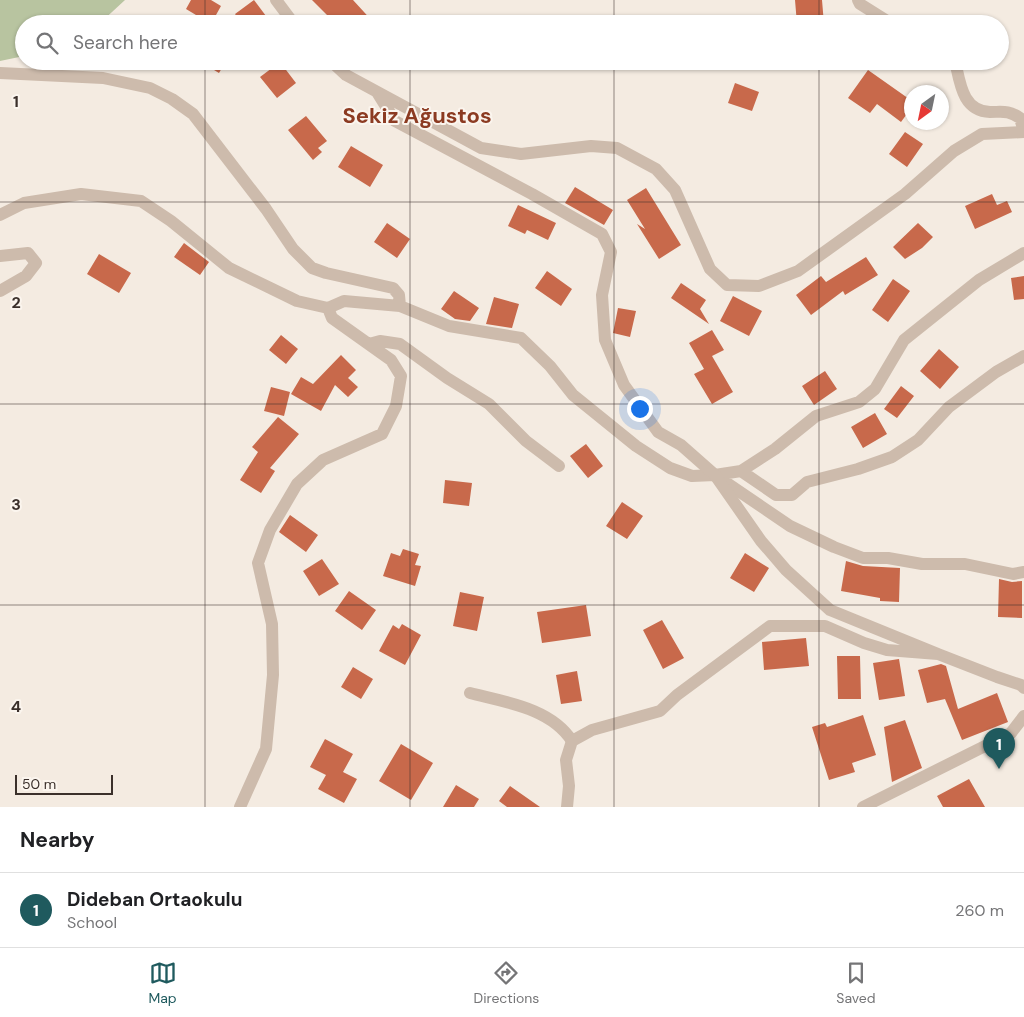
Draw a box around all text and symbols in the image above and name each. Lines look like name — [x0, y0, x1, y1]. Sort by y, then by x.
search box — [15, 15, 1009, 70]
icon: search — [33, 29, 61, 57]
text: Search here — [73, 30, 178, 55]
north arrow — [904, 85, 949, 130]
text: 1 — [13, 91, 19, 112]
district label: Sekiz Ağustos — [342, 101, 492, 130]
text: 2 — [11, 292, 21, 313]
your location — [627, 396, 653, 422]
text: 3 — [11, 494, 21, 515]
text: 4 — [11, 696, 21, 717]
pin: 1 — [983, 728, 1015, 769]
scale bar — [15, 772, 112, 795]
text: 50 m — [22, 775, 56, 793]
text: Nearby — [20, 826, 94, 854]
text: Dideban Ortaokulu — [67, 887, 242, 912]
text: 1 — [33, 900, 39, 921]
text: 260 m — [955, 900, 1004, 921]
text: School — [67, 912, 117, 933]
tab: Map — [148, 959, 177, 1007]
tab: Directions — [474, 959, 539, 1007]
tab: Saved — [836, 959, 876, 1007]

